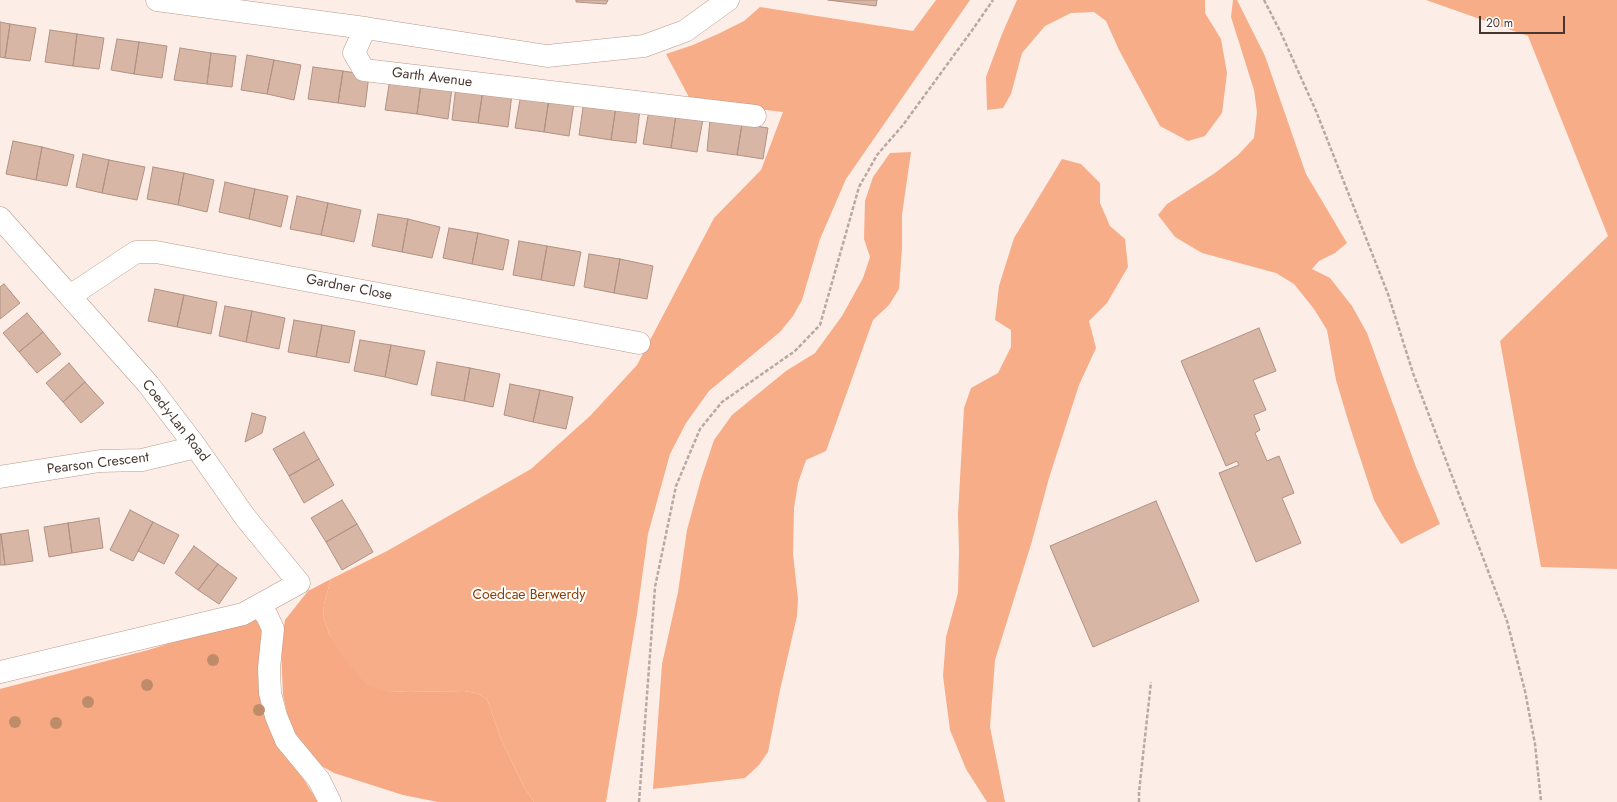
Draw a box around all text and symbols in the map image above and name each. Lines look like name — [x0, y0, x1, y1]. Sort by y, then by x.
scale bar — [1481, 8, 1567, 34]
text: 20 m — [1486, 14, 1513, 32]
street label: Garth Avenue — [391, 65, 473, 91]
street label: Gardner Close — [305, 271, 393, 305]
street label: Coed-y-Lan Road — [138, 377, 212, 465]
street label: Pearson Crescent — [46, 449, 150, 479]
park label: Coedcae Berwerdy — [473, 588, 585, 604]

